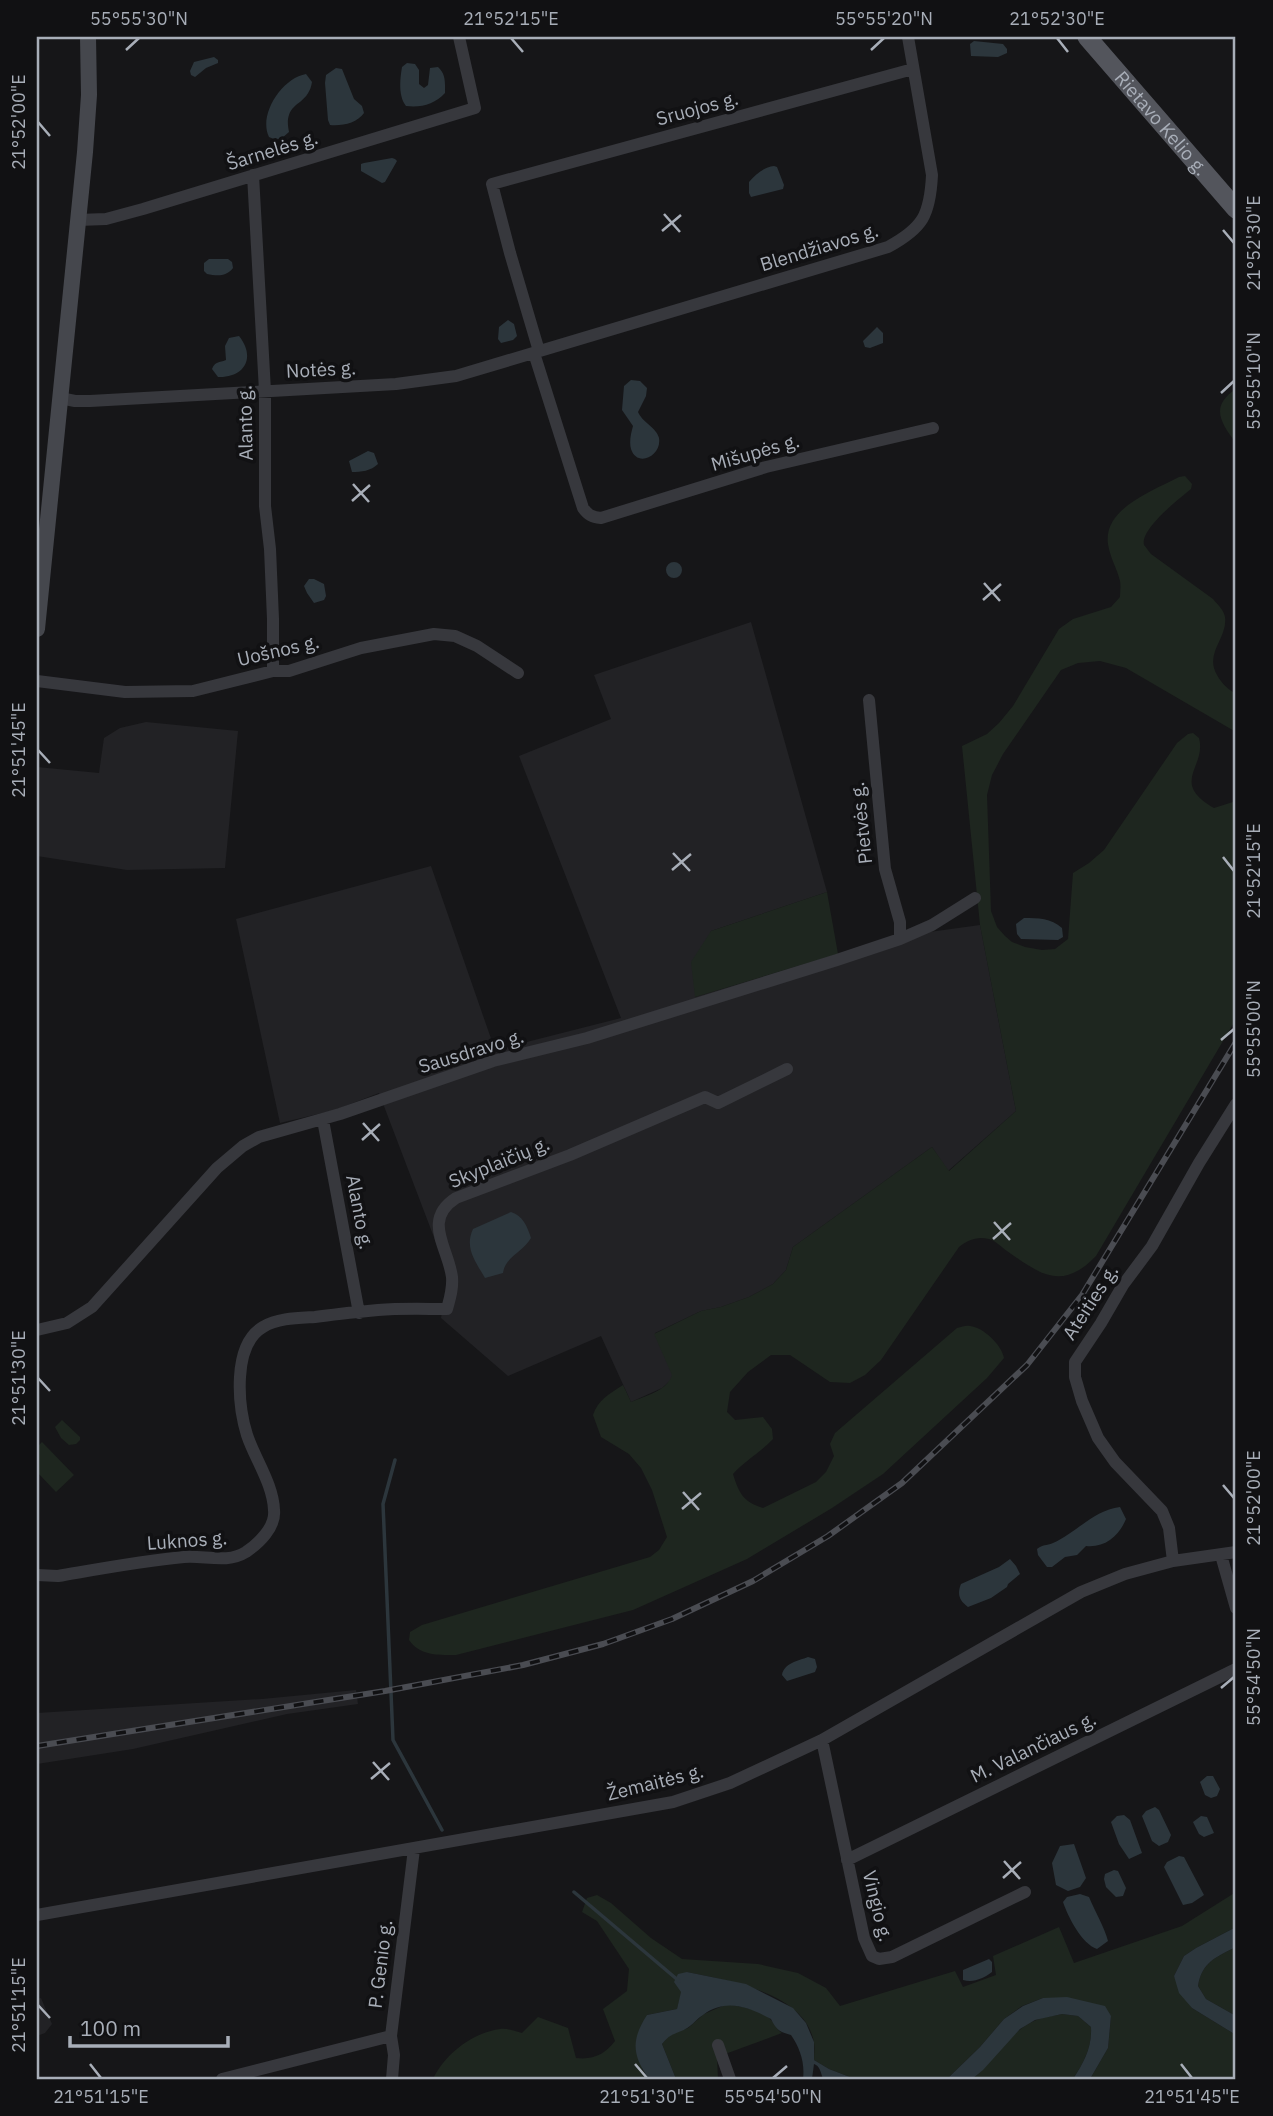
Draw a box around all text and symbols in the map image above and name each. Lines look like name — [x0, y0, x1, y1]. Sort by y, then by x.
text: 55°55'30"N — [90, 7, 188, 30]
text: 21°52'15"E — [463, 7, 559, 30]
text: 55°55'20"N — [835, 7, 933, 30]
text: 21°52'30"E — [1009, 7, 1105, 30]
street label: Rietavo Kelio g. — [1110, 66, 1214, 180]
text: 21°52'00"E — [7, 74, 30, 170]
street label: Sruojos g. — [653, 86, 741, 130]
street label: Šarnelės g. — [223, 125, 321, 175]
text: 21°52'30"E — [1242, 195, 1265, 291]
street label: Blendžiavos g. — [757, 218, 881, 276]
text: 55°55'10"N — [1242, 332, 1265, 430]
street label: Notės g. — [285, 355, 357, 383]
street label: Alanto g. — [232, 385, 258, 461]
street label: Mišupės g. — [708, 428, 802, 476]
street label: Uošnos g. — [235, 629, 321, 671]
text: 21°51'45"E — [7, 702, 30, 798]
street label: Pietvės g. — [845, 781, 877, 865]
text: 21°52'15"E — [1242, 823, 1265, 919]
text: 55°55'00"N — [1242, 980, 1265, 1078]
street label: Sausdravo g. — [415, 1024, 527, 1078]
street label: Skyplaičių g. — [445, 1131, 553, 1193]
street label: Alanto g. — [341, 1173, 379, 1251]
street label: Ateities g. — [1057, 1260, 1123, 1344]
text: 21°51'30"E — [7, 1330, 30, 1426]
text: 21°52'00"E — [1242, 1450, 1265, 1546]
street label: Luknos g. — [146, 1525, 228, 1555]
text: 55°54'50"N — [1242, 1628, 1265, 1726]
street label: M. Valančiaus g. — [966, 1706, 1100, 1788]
street label: Žemaitės g. — [604, 1758, 706, 1806]
street label: Vingio g. — [858, 1868, 898, 1944]
street label: P. Genio g. — [363, 1918, 397, 2010]
text: 21°51'15"E — [7, 1957, 30, 2053]
scale bar — [70, 2004, 228, 2048]
text: 100 m — [80, 2014, 141, 2042]
text: 21°51'15"E — [53, 2085, 149, 2108]
text: 21°51'30"E — [599, 2085, 695, 2108]
text: 55°54'50"N — [724, 2085, 822, 2108]
text: 21°51'45"E — [1144, 2085, 1240, 2108]

